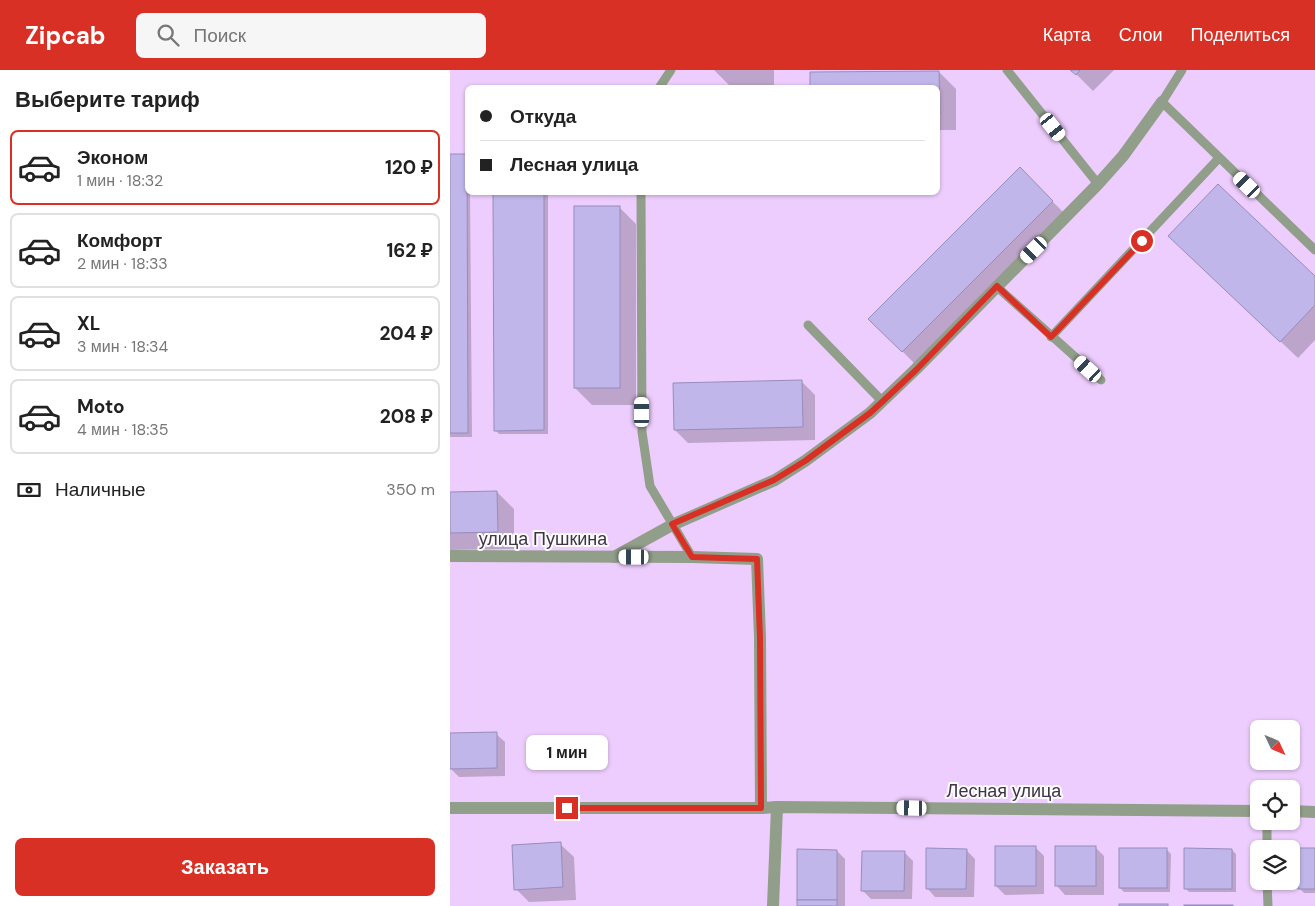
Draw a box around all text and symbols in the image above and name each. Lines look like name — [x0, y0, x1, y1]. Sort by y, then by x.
search box — [136, 13, 486, 58]
text: Zipcab — [25, 20, 106, 51]
icon: search — [154, 21, 182, 49]
text: Поиск — [194, 23, 246, 48]
text: Карта — [1043, 23, 1091, 47]
text: Слои — [1119, 23, 1163, 47]
text: Поделиться — [1191, 23, 1290, 47]
text: Выберите тариф — [15, 85, 200, 114]
text: Откуда — [510, 104, 576, 129]
car — [1037, 111, 1068, 143]
icon: car — [17, 145, 62, 190]
text: Эконом — [77, 145, 148, 170]
text: Лесная улица — [510, 152, 638, 177]
text: 120 ₽ — [385, 155, 433, 180]
car — [1231, 169, 1263, 201]
text: 1 мин · 18:32 — [77, 170, 163, 191]
icon: car — [17, 228, 62, 273]
text: Комфорт — [77, 228, 162, 253]
route start — [1131, 230, 1153, 252]
car — [1018, 234, 1049, 266]
text: 162 ₽ — [386, 238, 433, 263]
text: 2 мин · 18:33 — [77, 253, 168, 274]
icon: car — [17, 311, 62, 356]
text: XL — [77, 311, 100, 336]
text: 204 ₽ — [379, 321, 433, 346]
text: 3 мин · 18:34 — [77, 336, 168, 357]
car — [1071, 353, 1104, 385]
icon: car — [17, 394, 62, 439]
text: Moto — [77, 394, 125, 419]
car — [634, 397, 649, 427]
text: 208 ₽ — [380, 404, 433, 429]
text: 4 мин · 18:35 — [77, 419, 169, 440]
icon: cash — [15, 476, 43, 504]
text: Наличные — [55, 477, 146, 502]
text: 350 m — [386, 479, 435, 500]
street label: улица Пушкина — [479, 527, 608, 551]
car — [619, 550, 649, 565]
north arrow — [1250, 720, 1300, 770]
map controls — [1250, 720, 1300, 890]
callout: 1 мин — [526, 736, 608, 770]
text: 1 мин — [547, 742, 587, 763]
street label: Лесная улица — [947, 779, 1062, 803]
button: locate — [1250, 780, 1300, 830]
route end — [556, 797, 578, 819]
car — [896, 800, 927, 816]
button: Заказать — [15, 838, 435, 896]
button: layers — [1250, 840, 1300, 890]

